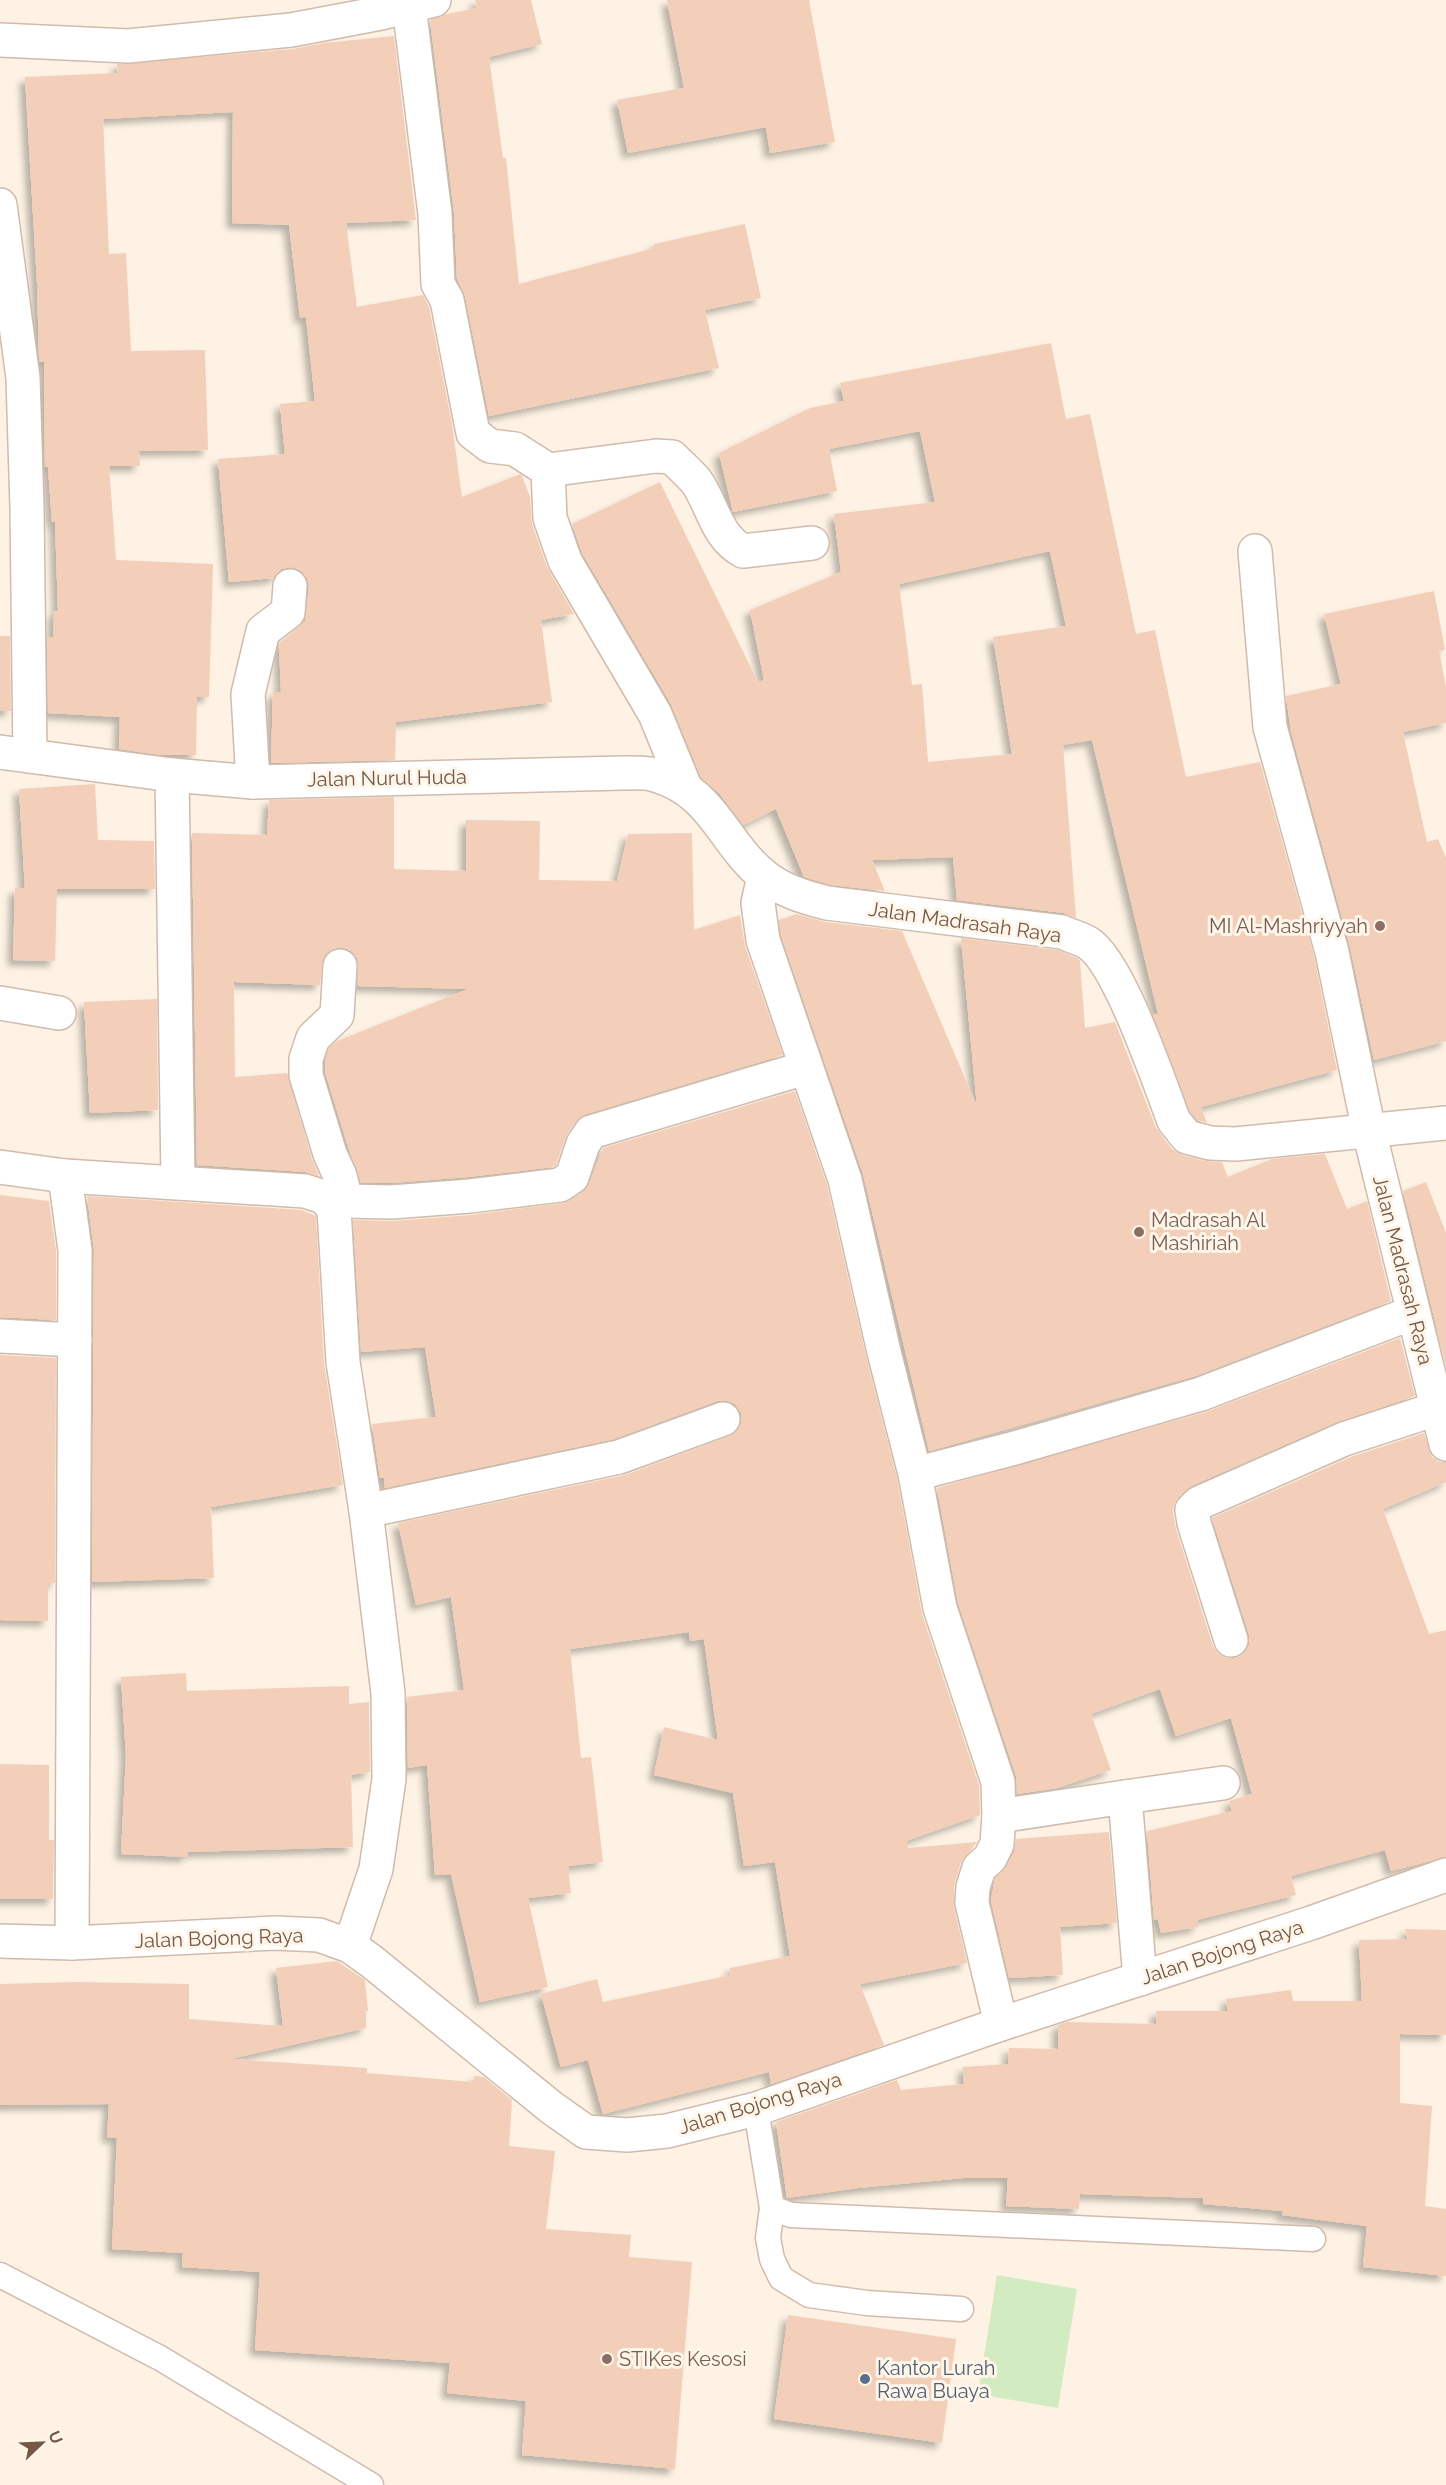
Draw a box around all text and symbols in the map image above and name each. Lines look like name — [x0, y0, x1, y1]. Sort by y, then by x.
street label: Jalan Nurul Huda — [307, 765, 467, 791]
street label: Jalan Madrasah Raya — [867, 897, 1063, 947]
place label: MI Al-Mashriyyah — [1209, 914, 1368, 938]
marker: MI Al-Mashriyyah — [1373, 919, 1387, 933]
street label: Jalan Madrasah Raya — [1368, 1173, 1438, 1367]
place label: Madrasah Al Mashiriah — [1151, 1208, 1266, 1255]
marker: Madrasah Al Mashiriah — [1132, 1225, 1146, 1239]
street label: Jalan Bojong Raya — [1138, 1914, 1306, 1990]
street label: Jalan Bojong Raya — [134, 1923, 304, 1953]
street label: Jalan Bojong Raya — [676, 2067, 844, 2139]
place label: STIKes Kesosi — [619, 2347, 747, 2371]
marker: STIKes Kesosi — [600, 2352, 614, 2366]
place label: Kantor Lurah Rawa Buaya — [877, 2356, 995, 2403]
marker: Kantor Lurah Rawa Buaya — [858, 2372, 872, 2386]
north arrow — [12, 2413, 72, 2473]
text: U — [44, 2428, 66, 2447]

